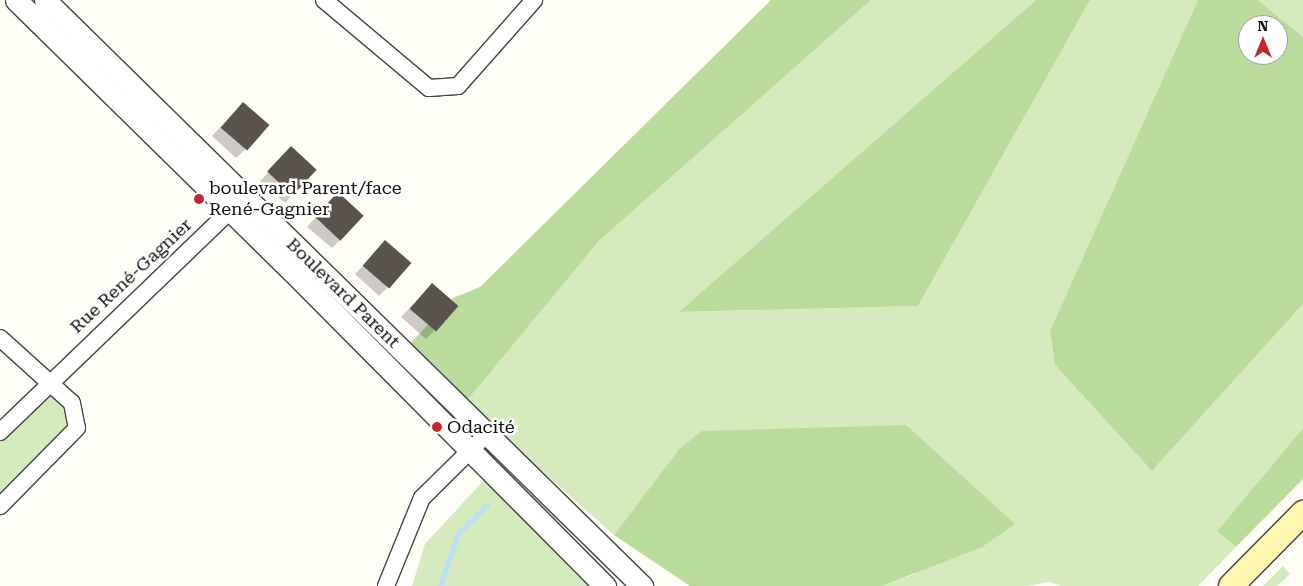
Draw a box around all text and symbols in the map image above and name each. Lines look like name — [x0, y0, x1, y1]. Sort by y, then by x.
north arrow — [1238, 15, 1288, 65]
text: N — [1258, 18, 1268, 34]
place label: boulevard Parent/face René-Gagnier — [209, 178, 402, 220]
marker: boulevard Parent/face René-Gagnier — [193, 193, 205, 205]
street label: Rue René-Gagnier — [66, 214, 196, 338]
street label: Boulevard Parent — [282, 233, 404, 353]
place label: Odacité — [447, 416, 515, 438]
marker: Odacité — [431, 421, 443, 433]

